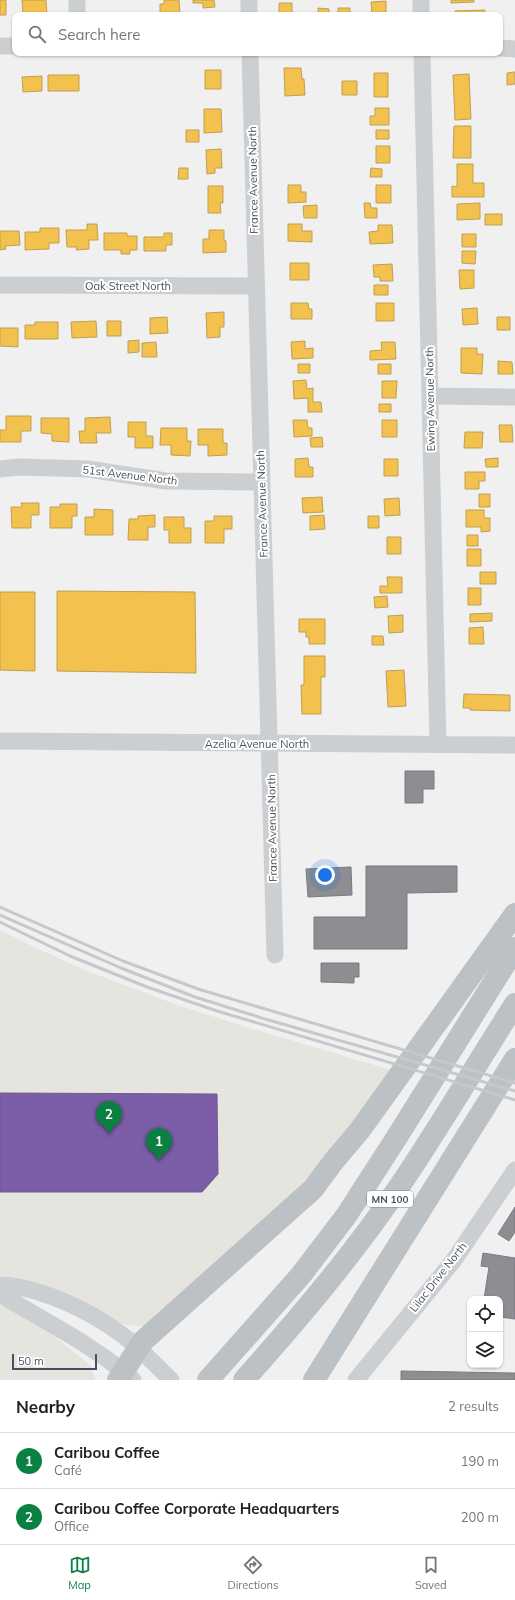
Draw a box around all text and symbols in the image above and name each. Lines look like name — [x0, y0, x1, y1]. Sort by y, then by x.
search box — [12, 12, 503, 56]
icon: search — [26, 23, 48, 45]
text: Search here — [58, 25, 140, 44]
street label: France Avenue North — [245, 126, 261, 234]
street label: Oak Street North — [85, 279, 171, 293]
street label: Ewing Avenue North — [422, 347, 438, 451]
street label: France Avenue North — [253, 450, 271, 558]
street label: 51st Avenue North — [82, 462, 178, 488]
street label: Azelia Avenue North — [205, 737, 309, 751]
street label: France Avenue North — [264, 774, 280, 882]
your location — [315, 865, 335, 885]
pin: 2 — [96, 1101, 122, 1134]
pin: 1 — [146, 1128, 172, 1161]
road number: MN 100 — [367, 1191, 413, 1207]
street label: Lilac Drive North — [406, 1239, 470, 1315]
map controls — [467, 1296, 503, 1368]
button: locate — [467, 1296, 503, 1332]
button: layers — [467, 1332, 503, 1368]
scale bar — [12, 1352, 97, 1371]
text: 50 m — [18, 1354, 44, 1368]
text: Nearby — [16, 1396, 75, 1417]
text: 2 results — [448, 1398, 499, 1414]
text: Caribou Coffee — [54, 1443, 160, 1462]
text: 1 — [25, 1453, 33, 1469]
text: 190 m — [461, 1453, 499, 1469]
text: Café — [54, 1462, 82, 1478]
text: Caribou Coffee Corporate Headquarters — [54, 1499, 339, 1518]
text: 2 — [25, 1509, 33, 1525]
text: 200 m — [461, 1509, 499, 1525]
text: Office — [54, 1518, 89, 1534]
tab: Map — [68, 1554, 91, 1592]
tab: Directions — [228, 1554, 278, 1592]
tab: Saved — [415, 1554, 447, 1592]

